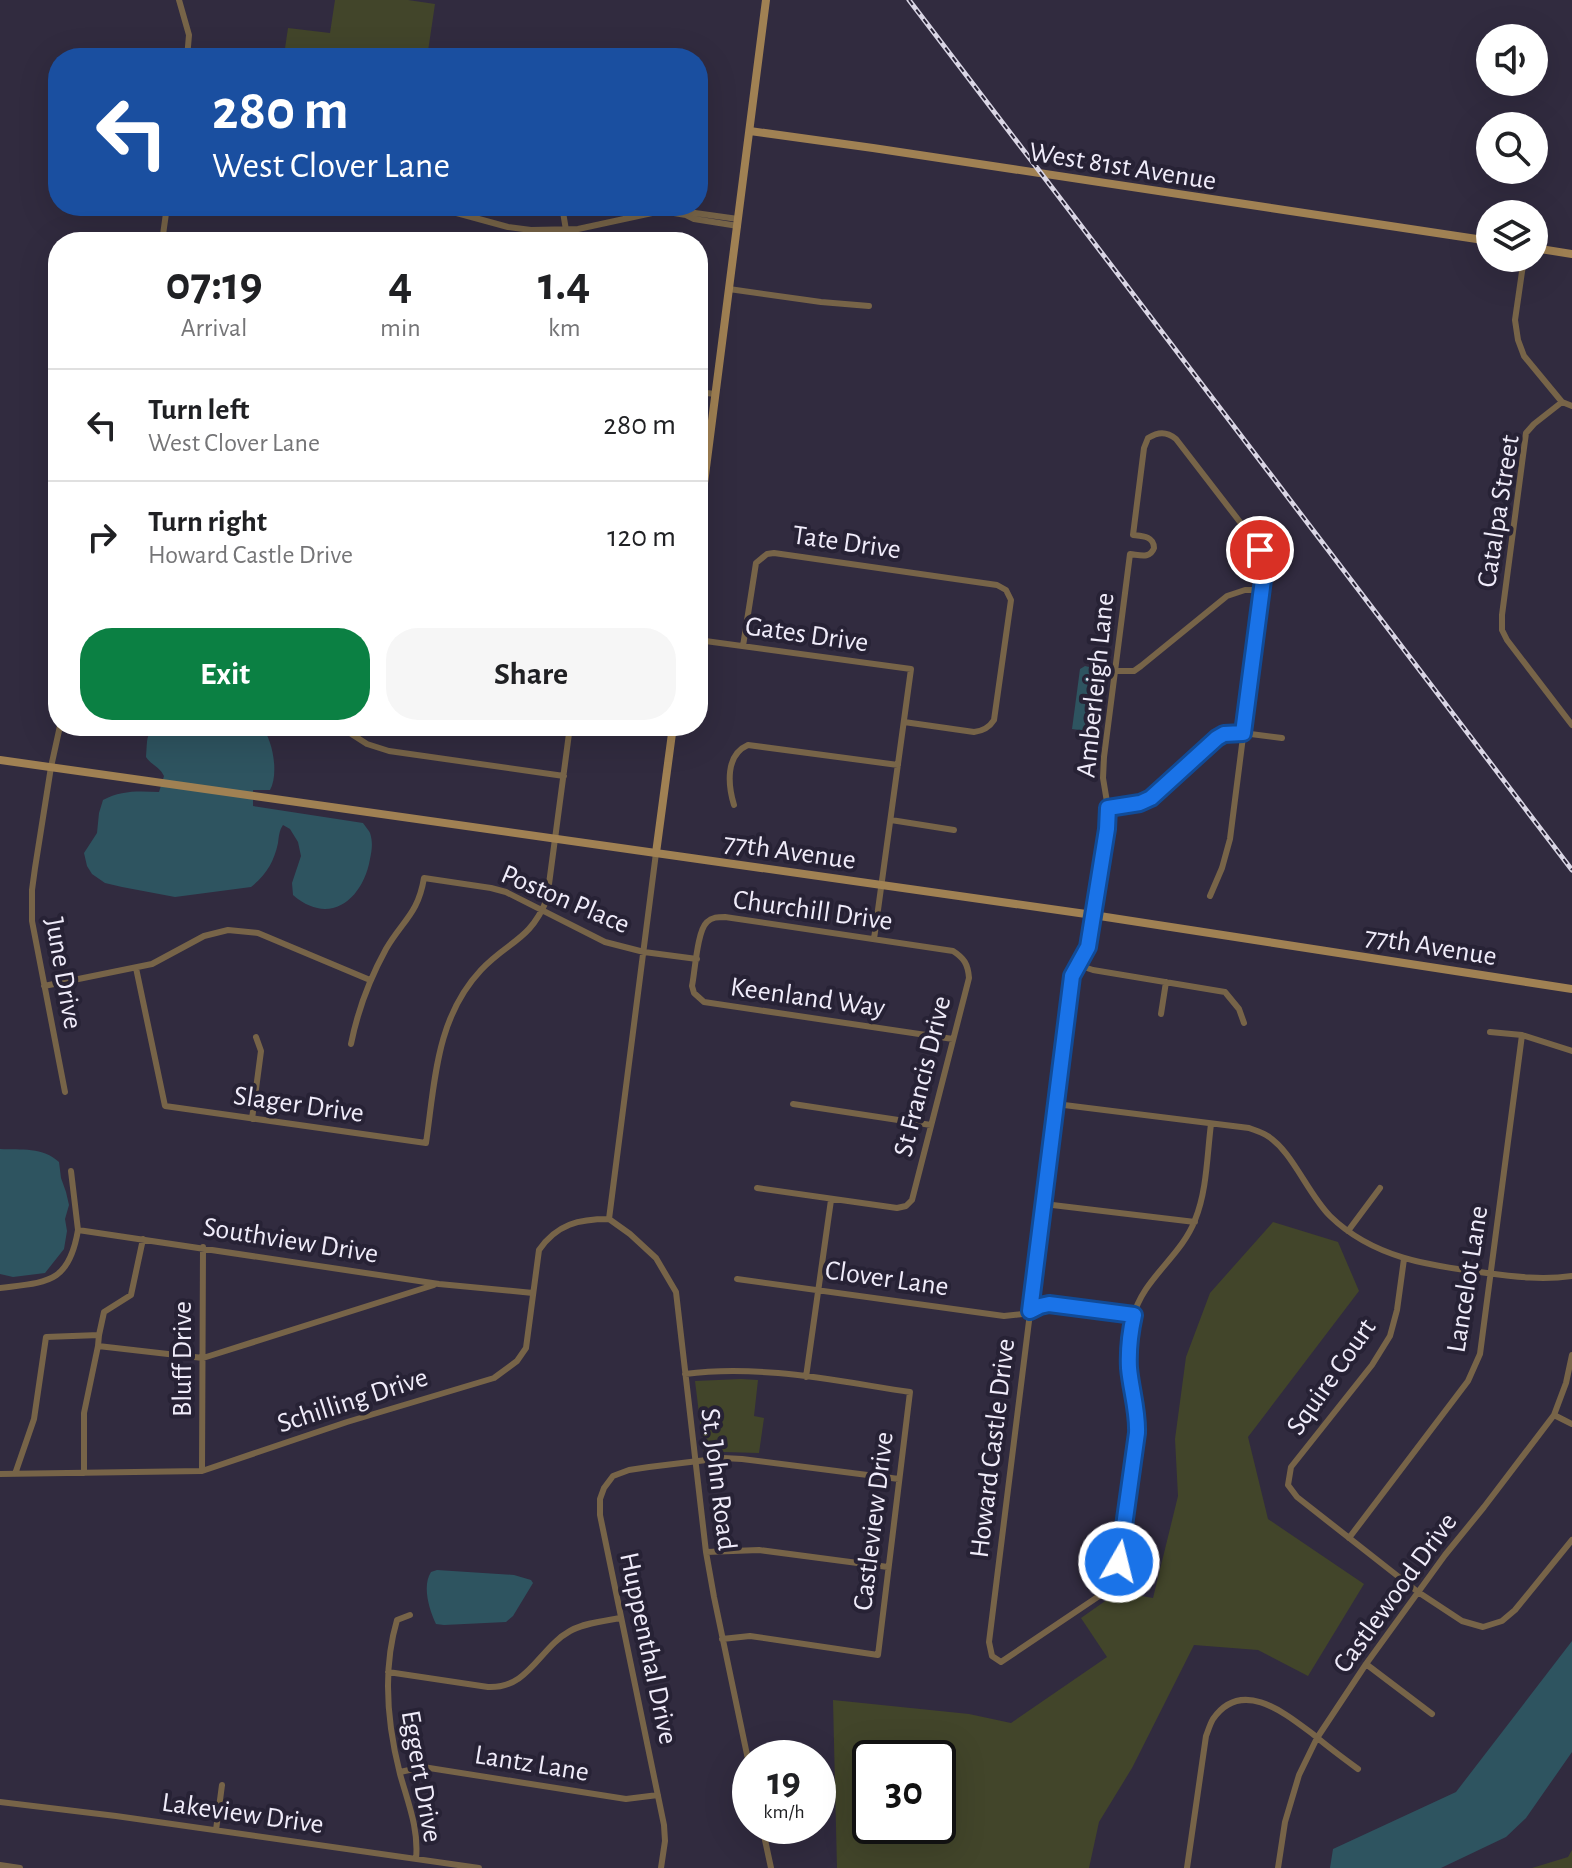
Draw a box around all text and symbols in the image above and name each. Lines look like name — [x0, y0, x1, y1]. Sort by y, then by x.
map controls — [1476, 24, 1548, 272]
button: sound — [1476, 24, 1548, 96]
icon: left — [80, 80, 184, 184]
text: 280 m — [212, 83, 349, 139]
button: search — [1476, 112, 1548, 184]
street label: West 81st Avenue — [1027, 138, 1218, 196]
text: West Clover Lane — [212, 148, 450, 184]
button: layers — [1476, 200, 1548, 272]
text: 07:19 — [165, 261, 263, 309]
text: 4 — [388, 261, 412, 309]
text: 1.4 — [538, 261, 591, 309]
text: Arrival — [181, 315, 247, 341]
text: min — [380, 315, 421, 341]
text: km — [548, 315, 581, 341]
text: Turn left — [148, 395, 249, 425]
icon: left — [80, 403, 124, 447]
text: 280 m — [603, 410, 676, 440]
text: West Clover Lane — [148, 430, 320, 456]
street label: Catalpa Street — [1473, 433, 1525, 590]
text: Turn right — [148, 507, 267, 537]
icon: right — [80, 515, 124, 559]
pin — [1226, 516, 1294, 584]
text: 120 m — [607, 522, 676, 552]
street label: Tate Drive — [791, 522, 903, 564]
icon: arrive — [1238, 528, 1282, 572]
text: Howard Castle Drive — [148, 542, 353, 568]
street label: Amberleigh Lane — [1072, 591, 1120, 779]
street label: Gates Drive — [743, 612, 870, 657]
button: Exit — [80, 628, 370, 720]
button: Share — [386, 628, 676, 720]
street label: 77th Avenue — [722, 829, 858, 875]
street label: Poston Place — [497, 860, 634, 939]
street label: Churchill Drive — [731, 886, 894, 936]
street label: June Drive — [39, 915, 87, 1031]
street label: 77th Avenue — [1363, 923, 1499, 971]
street label: Keenland Way — [728, 973, 887, 1023]
street label: St Francis Drive — [889, 993, 956, 1160]
street label: Slager Drive — [232, 1082, 366, 1128]
street label: Lancelot Lane — [1443, 1204, 1493, 1355]
street label: Southview Drive — [201, 1213, 380, 1269]
street label: Clover Lane — [823, 1256, 950, 1302]
street label: Bluff Drive — [169, 1301, 197, 1417]
street label: Squire Court — [1282, 1314, 1382, 1440]
street label: Howard Castle Drive — [966, 1337, 1020, 1559]
street label: Schilling Drive — [274, 1363, 431, 1438]
street label: St. John Road — [695, 1406, 741, 1552]
street label: Castleview Drive — [849, 1430, 899, 1612]
street label: Castlewood Drive — [1328, 1508, 1463, 1678]
position arrow — [1077, 1520, 1161, 1604]
street label: Huppenthal Drive — [614, 1550, 682, 1747]
street label: Eggert Drive — [396, 1708, 446, 1844]
speed limit sign: 30 — [852, 1740, 956, 1844]
street label: Lantz Lane — [472, 1741, 591, 1787]
text: 19 — [767, 1762, 801, 1802]
street label: Lakeview Drive — [160, 1789, 325, 1839]
text: km/h — [763, 1802, 805, 1822]

